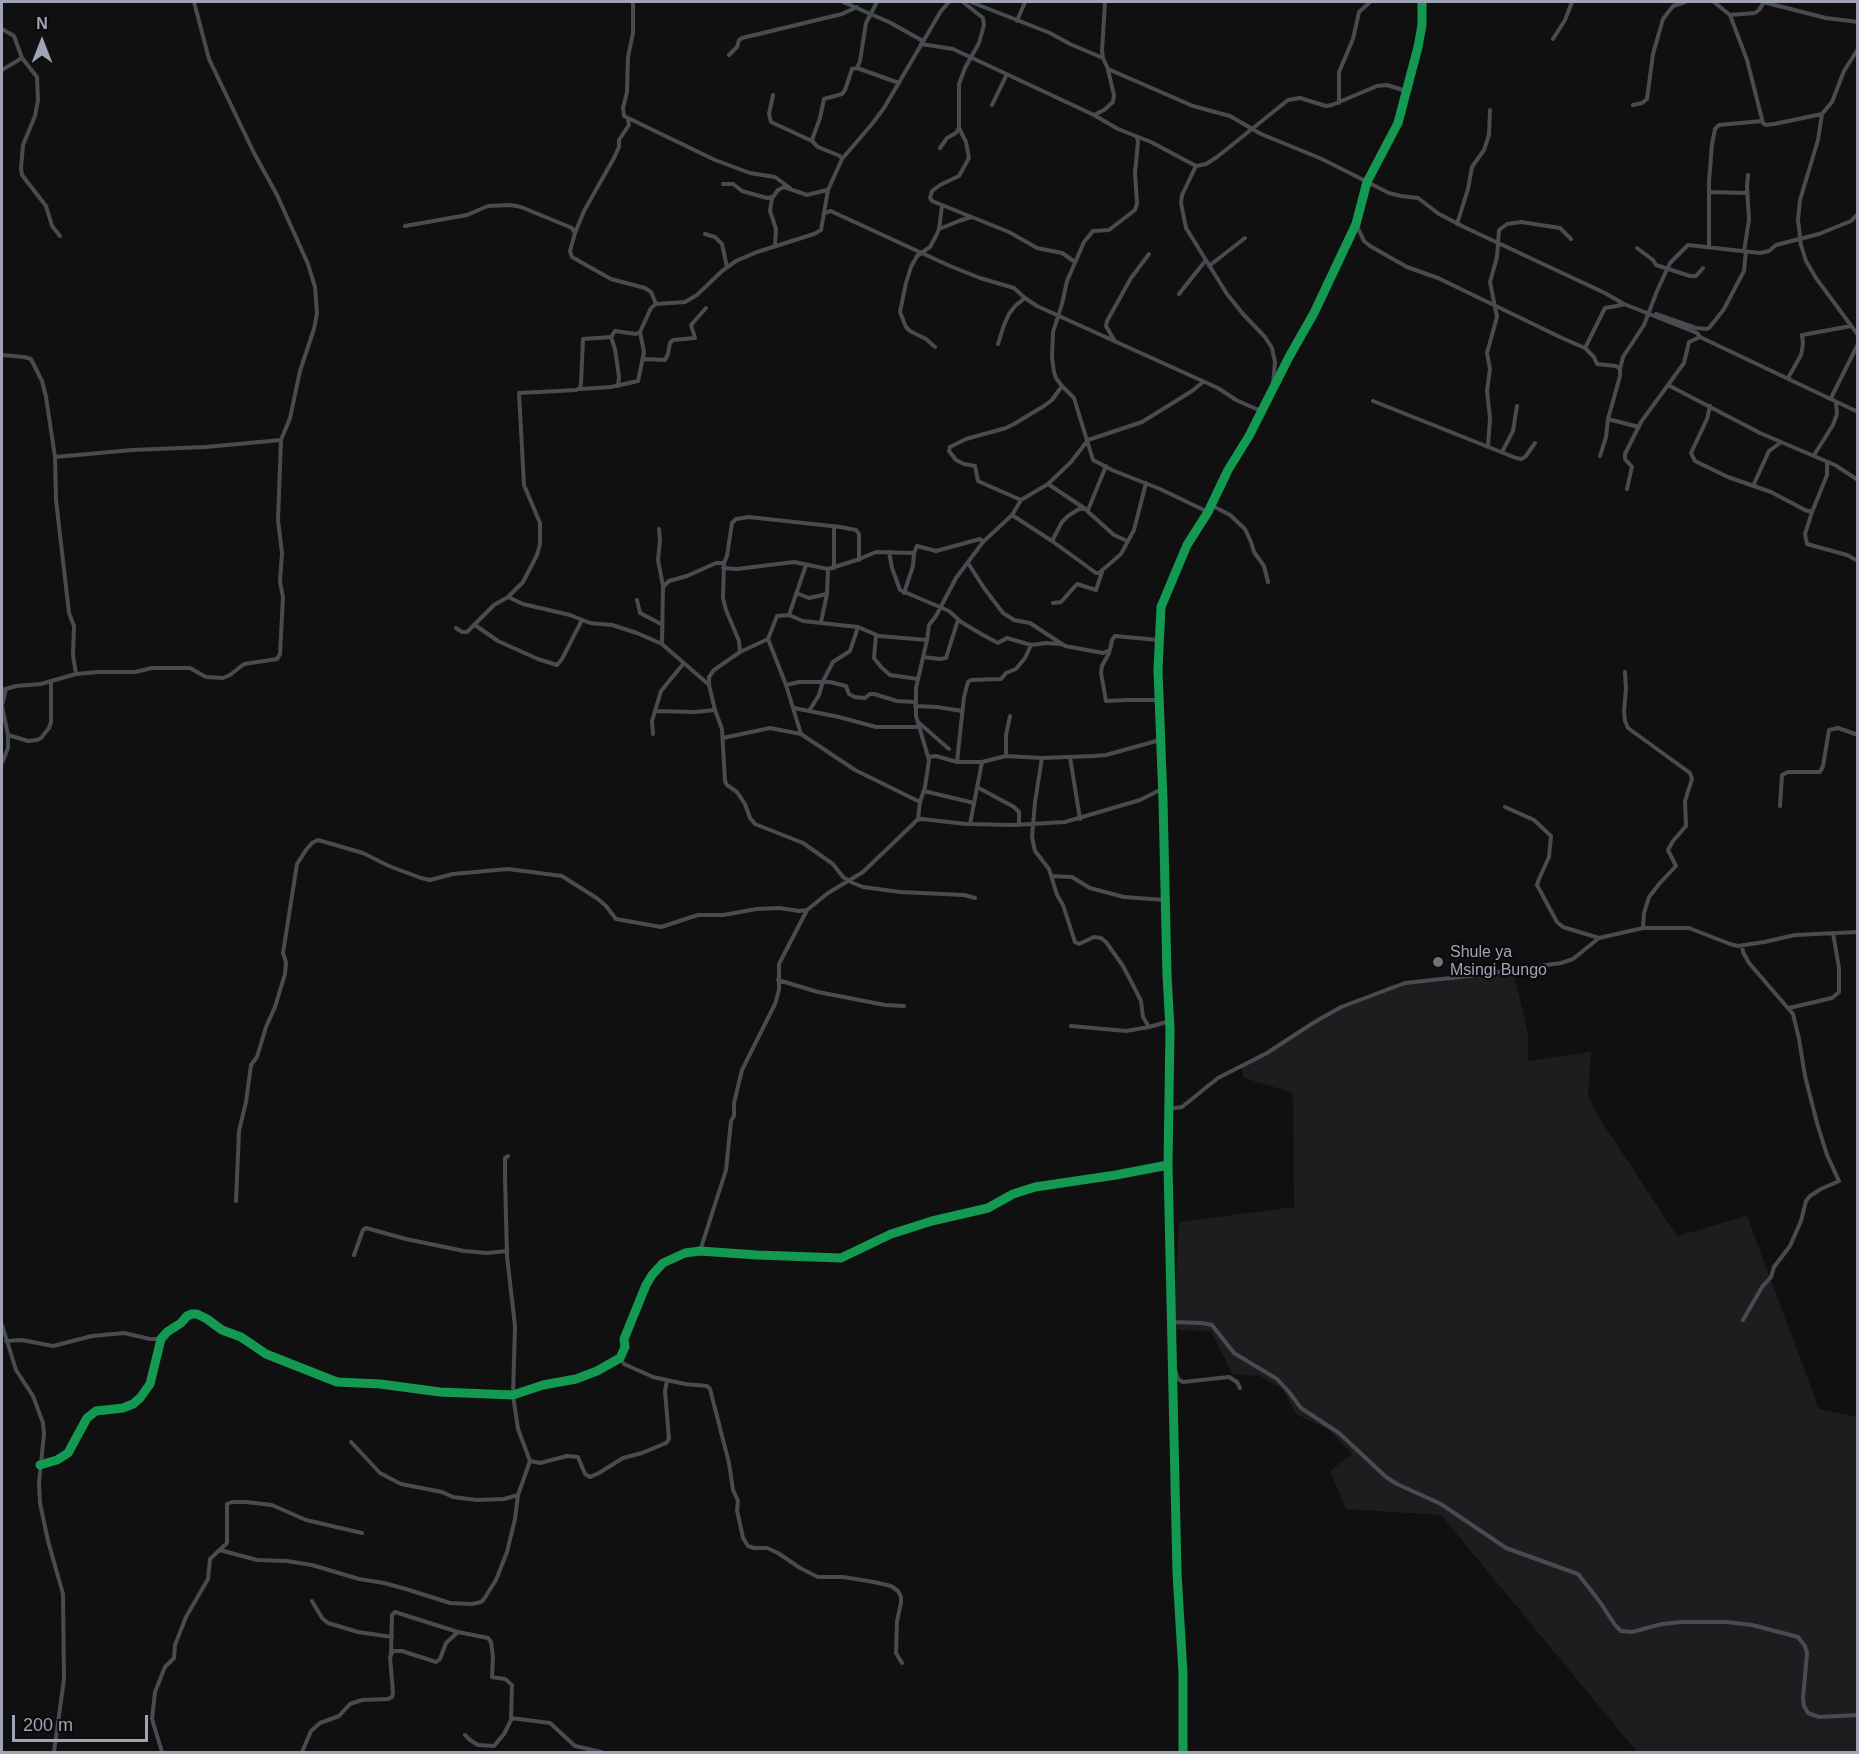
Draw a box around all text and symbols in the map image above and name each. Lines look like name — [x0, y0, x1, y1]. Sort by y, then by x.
north arrow — [12, 12, 72, 72]
text: N — [36, 15, 48, 32]
place label: Shule ya Msingi Bungo — [1450, 943, 1547, 981]
marker: Shule ya Msingi Bungo — [1431, 955, 1445, 969]
scale bar — [15, 1703, 152, 1741]
text: 200 m — [23, 1715, 73, 1735]

